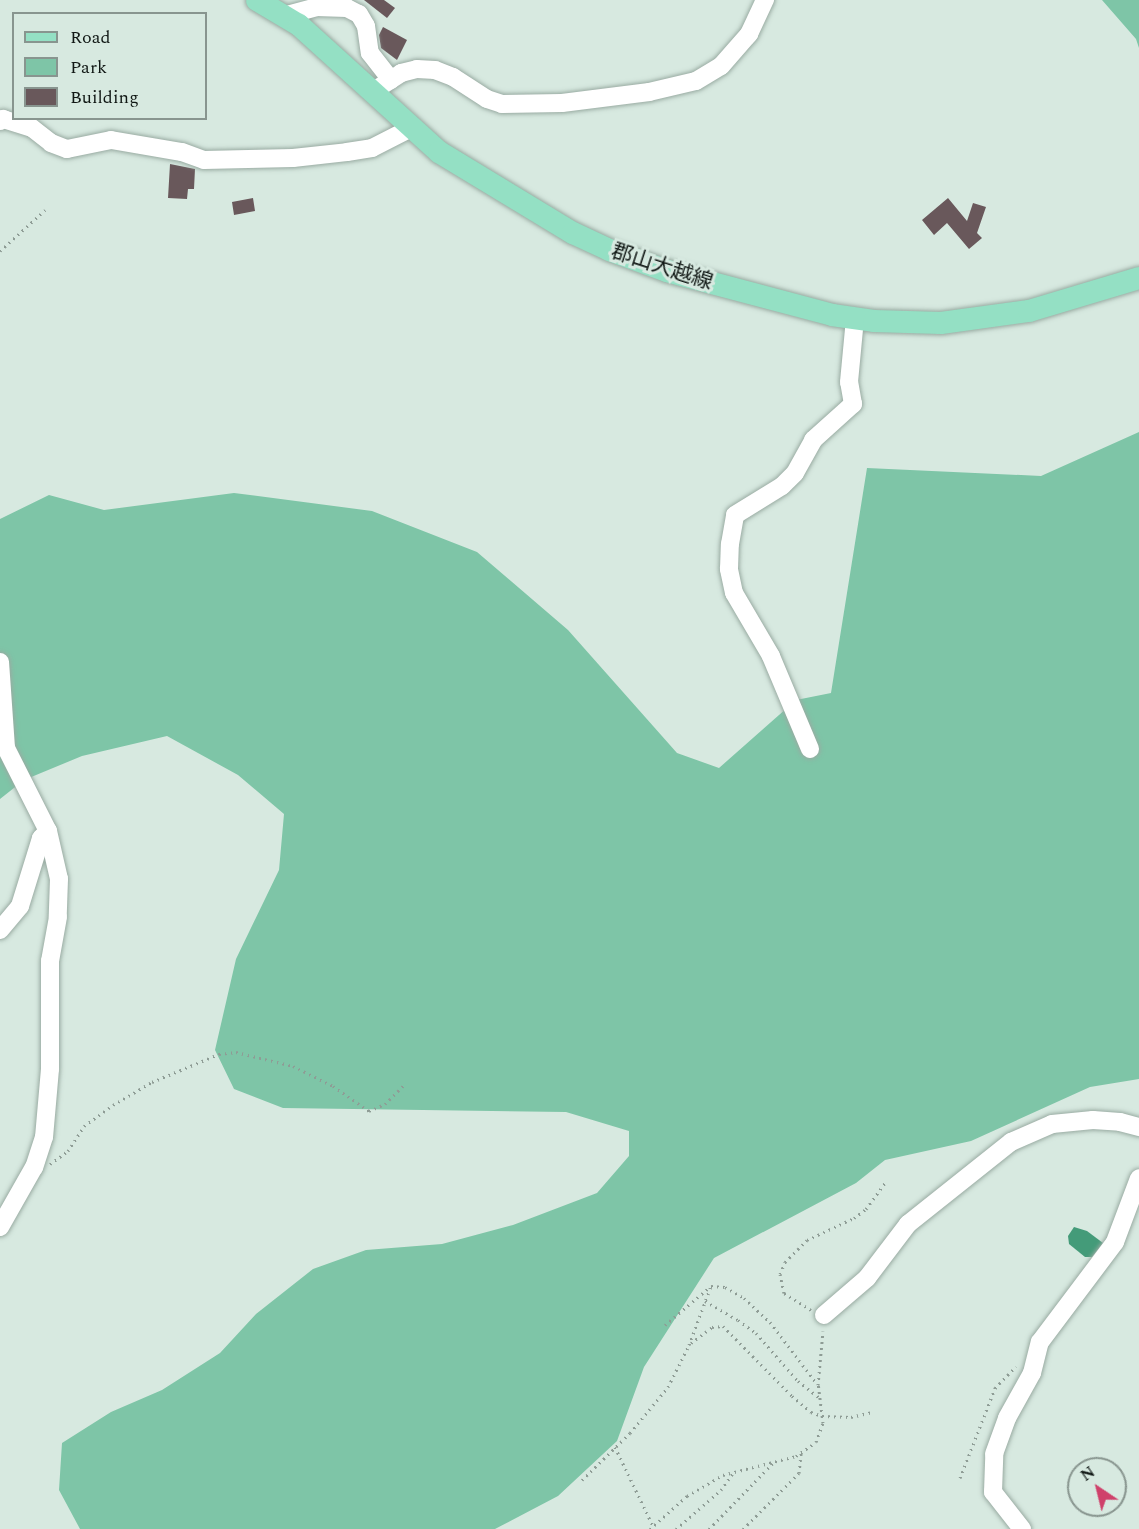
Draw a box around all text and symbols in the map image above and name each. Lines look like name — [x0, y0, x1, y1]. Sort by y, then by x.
legend — [12, 12, 207, 120]
text: Road — [70, 24, 111, 51]
text: Park — [70, 54, 107, 81]
text: Building — [70, 84, 139, 111]
street label: 郡山大越線 — [608, 239, 716, 295]
north arrow — [1067, 1457, 1127, 1517]
text: N — [1076, 1460, 1100, 1487]

